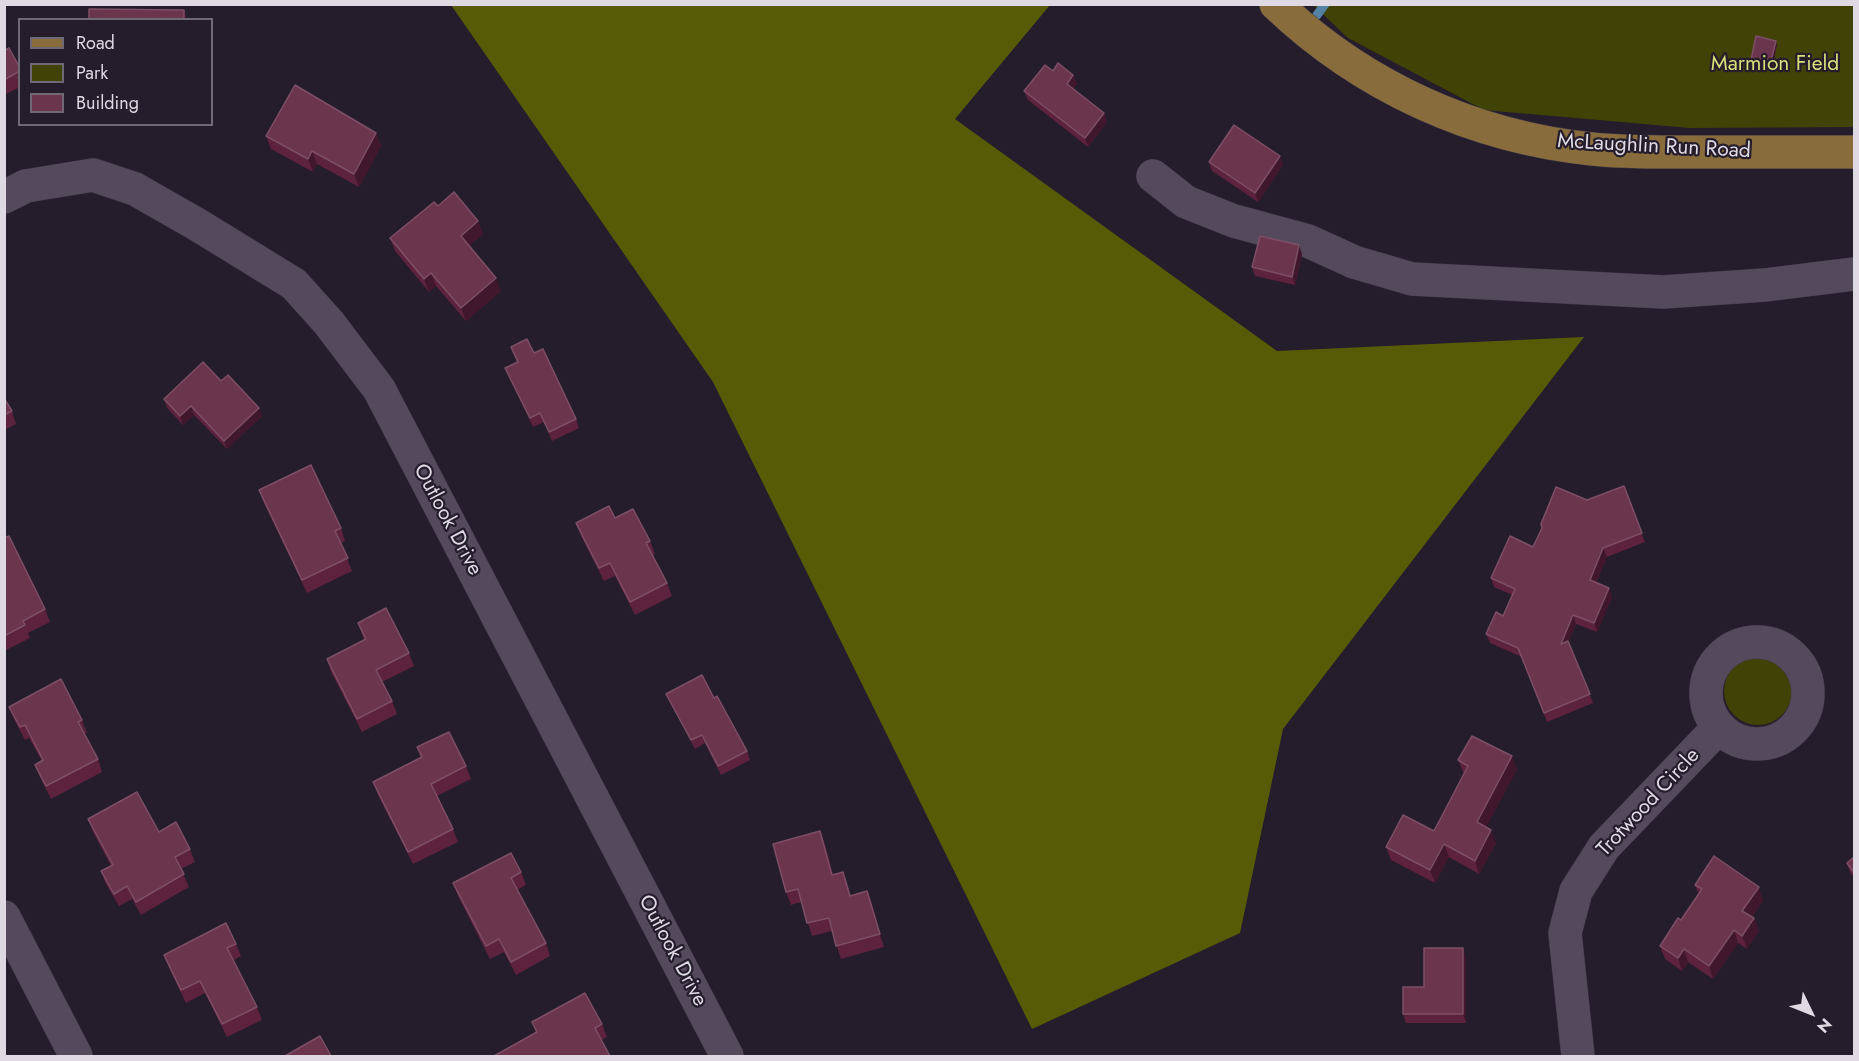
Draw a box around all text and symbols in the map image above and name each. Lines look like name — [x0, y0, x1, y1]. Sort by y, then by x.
legend — [18, 18, 213, 126]
text: Road — [76, 30, 115, 56]
park label: Marmion Field — [1711, 52, 1839, 78]
text: Park — [76, 60, 108, 86]
text: Building — [76, 90, 139, 116]
street label: McLaughlin Run Road — [1557, 129, 1751, 165]
street label: Outlook Drive — [407, 460, 487, 580]
street label: Trotwood Circle — [1592, 744, 1706, 862]
street label: Outlook Drive — [632, 891, 712, 1011]
north arrow — [1781, 983, 1841, 1043]
text: N — [1812, 1013, 1837, 1038]

